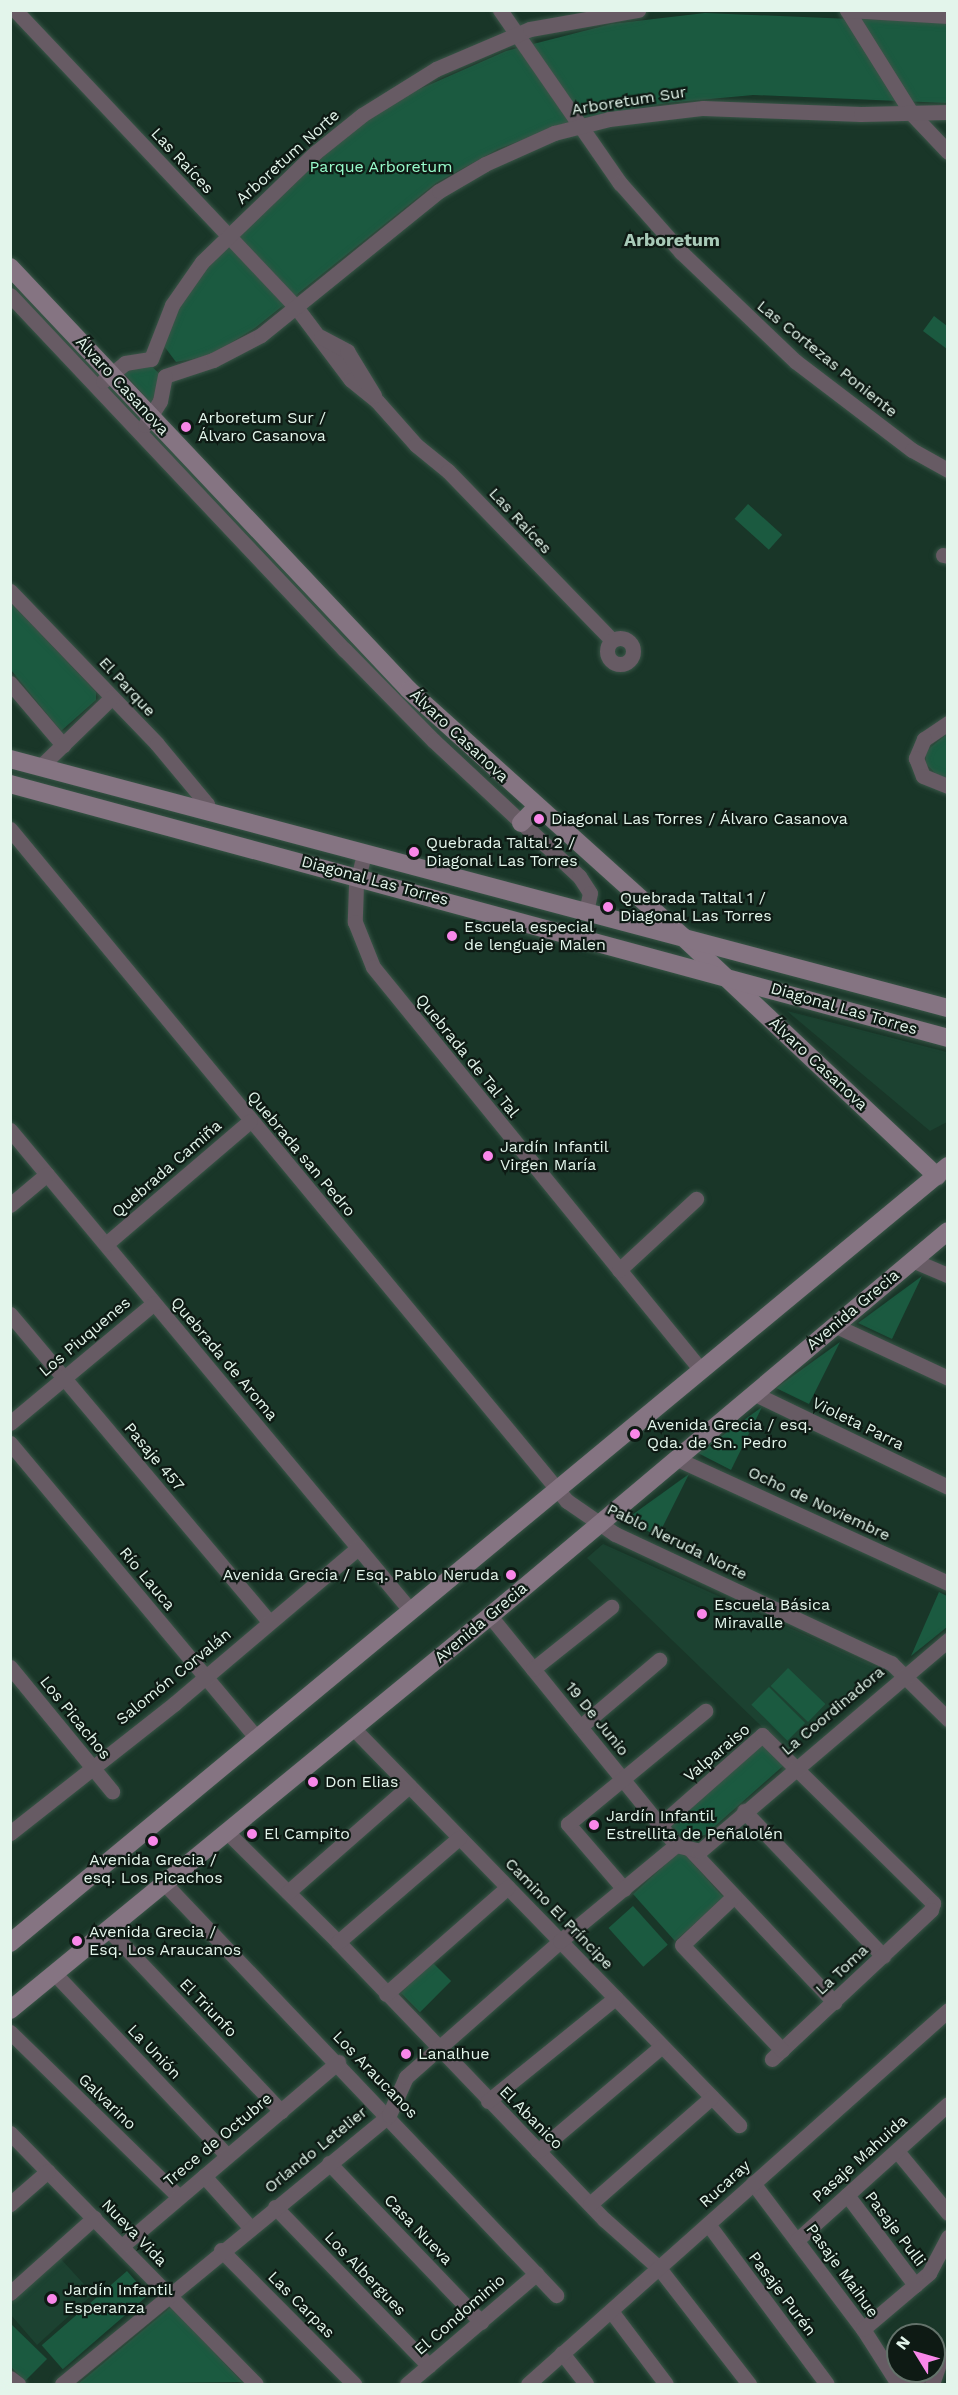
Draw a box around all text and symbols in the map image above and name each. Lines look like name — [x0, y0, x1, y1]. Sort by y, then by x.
street label: Arboretum Sur — [570, 82, 688, 120]
street label: Arboretum Norte — [232, 106, 344, 208]
street label: Las Raíces — [147, 124, 217, 198]
park label: Parque Arboretum — [309, 157, 453, 177]
district label: Arboretum — [624, 229, 720, 251]
street label: Las Cortezas Poniente — [753, 297, 901, 421]
street label: Álvaro Casanova — [71, 333, 173, 439]
place label: Arboretum Sur / Álvaro Casanova — [198, 408, 326, 446]
marker: Arboretum Sur / Álvaro Casanova — [179, 420, 193, 434]
street label: Las Raíces — [485, 484, 555, 558]
street label: El Parque — [94, 653, 160, 721]
street label: Álvaro Casanova — [406, 685, 512, 787]
place label: Diagonal Las Torres / Álvaro Casanova — [551, 809, 849, 829]
marker: Diagonal Las Torres / Álvaro Casanova — [532, 812, 546, 826]
place label: Quebrada Taltal 2 / Diagonal Las Torres — [426, 833, 579, 871]
marker: Quebrada Taltal 2 / Diagonal Las Torres — [407, 845, 421, 859]
street label: Diagonal Las Torres — [299, 852, 451, 910]
place label: Quebrada Taltal 1 / Diagonal Las Torres — [620, 888, 773, 926]
marker: Quebrada Taltal 1 / Diagonal Las Torres — [601, 900, 615, 914]
place label: Escuela especial de lenguaje Malen — [464, 917, 606, 955]
marker: Escuela especial de lenguaje Malen — [445, 929, 459, 943]
street label: Diagonal Las Torres — [768, 979, 920, 1039]
street label: Quebrada de Tal Tal — [411, 990, 523, 1122]
street label: Álvaro Casanova — [765, 1013, 871, 1115]
street label: Quebrada san Pedro — [243, 1087, 359, 1221]
street label: Quebrada Camiña — [108, 1116, 226, 1222]
place label: Jardín Infantil Virgen María — [500, 1137, 609, 1175]
marker: Jardín Infantil Virgen María — [481, 1149, 495, 1163]
street label: Avenida Grecia — [803, 1265, 903, 1355]
street label: Los Piuquenes — [35, 1293, 135, 1381]
street label: Quebrada de Aroma — [166, 1293, 282, 1425]
street label: Violeta Parra — [809, 1393, 907, 1455]
place label: Avenida Grecia / esq. Qda. de Sn. Pedro — [647, 1415, 813, 1453]
street label: Pasaje 457 — [120, 1419, 188, 1495]
marker: Avenida Grecia / esq. Qda. de Sn. Pedro — [628, 1427, 642, 1441]
street label: Ocho de Noviembre — [745, 1463, 893, 1545]
street label: Pablo Neruda Norte — [604, 1500, 750, 1584]
street label: Río Lauca — [115, 1544, 179, 1614]
place label: Avenida Grecia / Esq. Pablo Neruda — [222, 1565, 499, 1585]
marker: Avenida Grecia / Esq. Pablo Neruda — [504, 1568, 518, 1582]
street label: Avenida Grecia — [431, 1578, 531, 1668]
place label: Escuela Básica Miravalle — [714, 1595, 830, 1633]
marker: Escuela Básica Miravalle — [695, 1607, 709, 1621]
street label: Salomón Corvalán — [113, 1625, 235, 1729]
street label: La Coordinadora — [778, 1662, 888, 1760]
street label: Los Picachos — [36, 1672, 114, 1764]
street label: 19 De Junio — [561, 1678, 633, 1760]
street label: Valparaiso — [680, 1720, 754, 1786]
place label: Don Elias — [325, 1772, 398, 1792]
marker: Don Elias — [306, 1775, 320, 1789]
place label: Jardín Infantil Estrellita de Peñalolén — [606, 1806, 783, 1844]
marker: Jardín Infantil Estrellita de Peñalolén — [587, 1818, 601, 1832]
place label: El Campito — [264, 1824, 350, 1844]
marker: El Campito — [245, 1827, 259, 1841]
marker: Avenida Grecia / esq. Los Picachos — [146, 1834, 160, 1848]
place label: Avenida Grecia / esq. Los Picachos — [83, 1850, 223, 1888]
street label: Camino El Príncipe — [501, 1854, 617, 1974]
place label: Avenida Grecia / Esq. Los Araucanos — [89, 1922, 242, 1960]
marker: Avenida Grecia / Esq. Los Araucanos — [70, 1934, 84, 1948]
street label: La Toma — [811, 1941, 873, 1999]
street label: El Triunfo — [175, 1974, 241, 2042]
street label: La Unión — [123, 2021, 185, 2083]
street label: Los Araucanos — [328, 2027, 422, 2123]
place label: Lanalhue — [418, 2044, 489, 2064]
marker: Lanalhue — [399, 2047, 413, 2061]
street label: Galvarino — [74, 2070, 140, 2134]
street label: El Abanico — [495, 2082, 567, 2154]
street label: Trece de Octubre — [160, 2089, 276, 2191]
street label: Orlando Letelier — [261, 2103, 371, 2197]
street label: Pasaje Mahuida — [809, 2111, 911, 2207]
street label: Rucaray — [696, 2156, 754, 2212]
street label: Pasaje Pulli — [861, 2188, 929, 2270]
street label: Casa Nueva — [380, 2191, 456, 2269]
street label: Nueva Vida — [97, 2195, 171, 2271]
street label: Pasaje Maihue — [802, 2220, 882, 2322]
street label: Los Albergues — [320, 2228, 410, 2320]
street label: Pasaje Purén — [744, 2248, 820, 2340]
street label: Las Carpas — [264, 2268, 338, 2342]
street label: El Condominio — [411, 2270, 509, 2360]
place label: Jardín Infantil Esperanza — [64, 2280, 173, 2318]
marker: Jardín Infantil Esperanza — [45, 2292, 59, 2306]
north arrow — [886, 2323, 946, 2383]
text: N — [892, 2333, 914, 2354]

